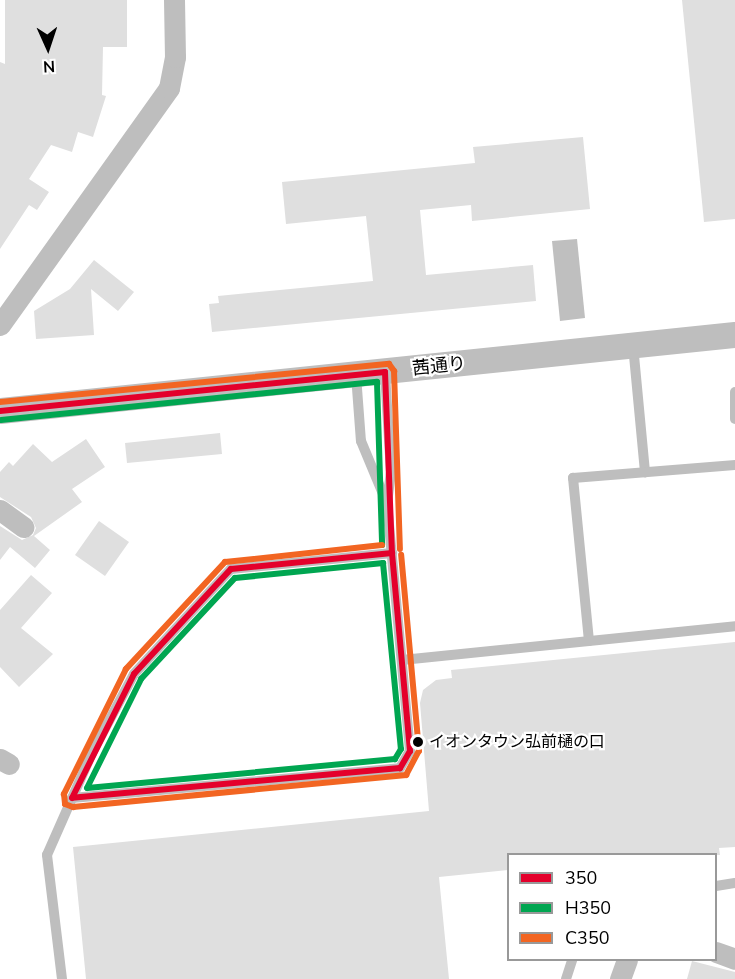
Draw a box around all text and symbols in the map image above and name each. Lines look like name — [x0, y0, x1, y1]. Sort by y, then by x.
north arrow — [18, 18, 78, 78]
text: N — [42, 55, 55, 77]
street label: 茜通り — [411, 352, 467, 380]
place label: イオンタウン弘前樋の口 — [429, 732, 605, 752]
marker: イオンタウン弘前樋の口 — [412, 736, 424, 748]
legend — [507, 853, 717, 961]
text: 350 — [565, 866, 597, 890]
text: H350 — [565, 896, 611, 920]
text: C350 — [565, 926, 610, 950]

